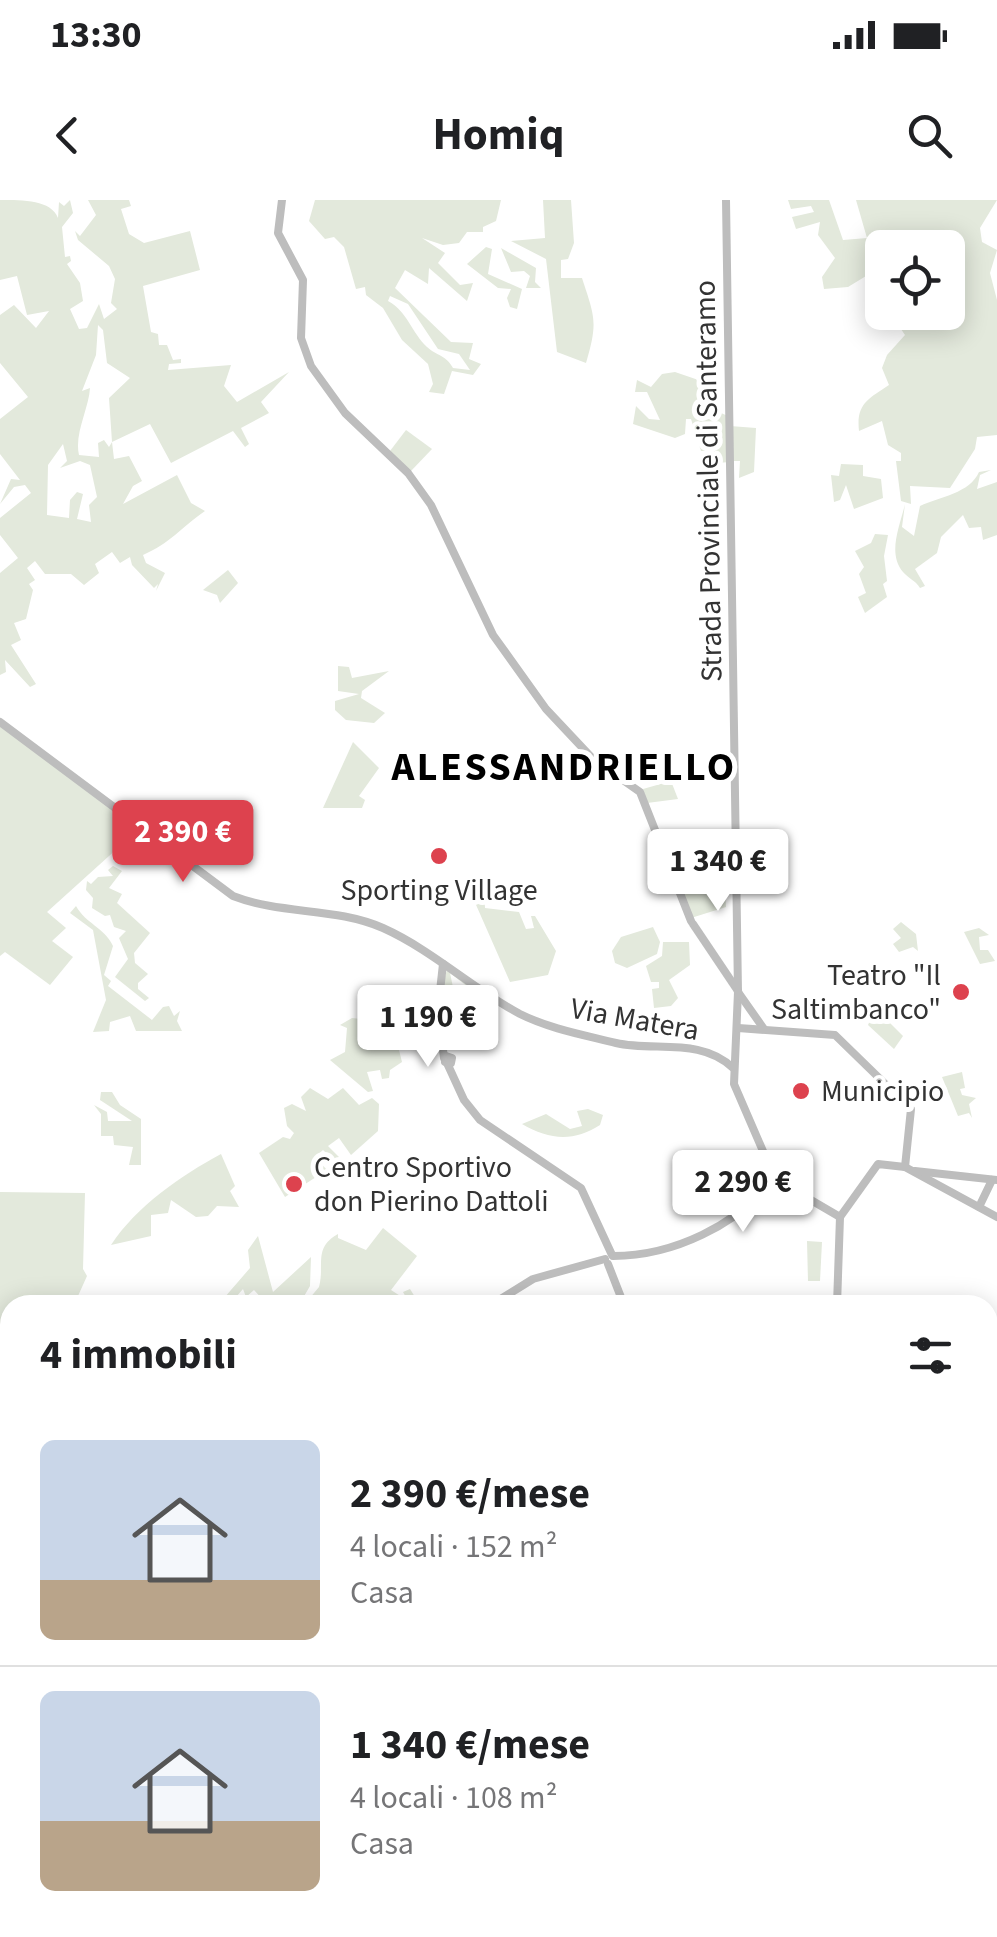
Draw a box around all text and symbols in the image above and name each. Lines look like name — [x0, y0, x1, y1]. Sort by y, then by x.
text: 13:30 — [50, 8, 142, 62]
text: Homiq — [432, 103, 565, 167]
icon: back — [40, 108, 95, 163]
icon: search — [902, 108, 957, 163]
map controls — [865, 230, 965, 330]
button: locate — [865, 230, 965, 330]
street label: Strada Provinciale di Santeramo — [683, 280, 734, 682]
district label: ALESSANDRIELLO — [390, 739, 737, 796]
pin: 2 390 € — [91, 800, 275, 885]
text: 2 390 € — [134, 809, 232, 855]
pin: 1 340 € — [626, 829, 810, 914]
text: 1 340 € — [669, 838, 767, 884]
marker: Sporting Village — [428, 845, 450, 867]
place label: Sporting Village — [340, 869, 538, 912]
place label: Teatro "Il Saltimbanco" — [771, 954, 941, 1031]
marker: Teatro "Il Saltimbanco" — [950, 981, 972, 1003]
pin: 1 190 € — [336, 985, 520, 1070]
street label: Via Matera — [567, 987, 703, 1052]
text: 1 190 € — [379, 994, 477, 1040]
place label: Municipio — [821, 1070, 944, 1113]
marker: Municipio — [790, 1080, 812, 1102]
place label: Centro Sportivo don Pierino Dattoli — [314, 1146, 549, 1223]
pin: 2 290 € — [651, 1150, 835, 1235]
text: 2 290 € — [694, 1159, 792, 1205]
marker: Centro Sportivo don Pierino Dattoli — [283, 1173, 305, 1195]
text: 4 immobili — [40, 1325, 237, 1385]
icon: filters — [903, 1328, 958, 1383]
text: 2 390 €/mese — [350, 1464, 590, 1524]
icon: home — [120, 1480, 240, 1600]
text: 4 locali · 152 m² — [350, 1524, 557, 1570]
text: Casa — [350, 1570, 414, 1616]
text: 1 340 €/mese — [350, 1715, 590, 1775]
icon: home — [120, 1731, 240, 1851]
text: 4 locali · 108 m² — [350, 1775, 557, 1821]
text: Casa — [350, 1821, 414, 1867]

